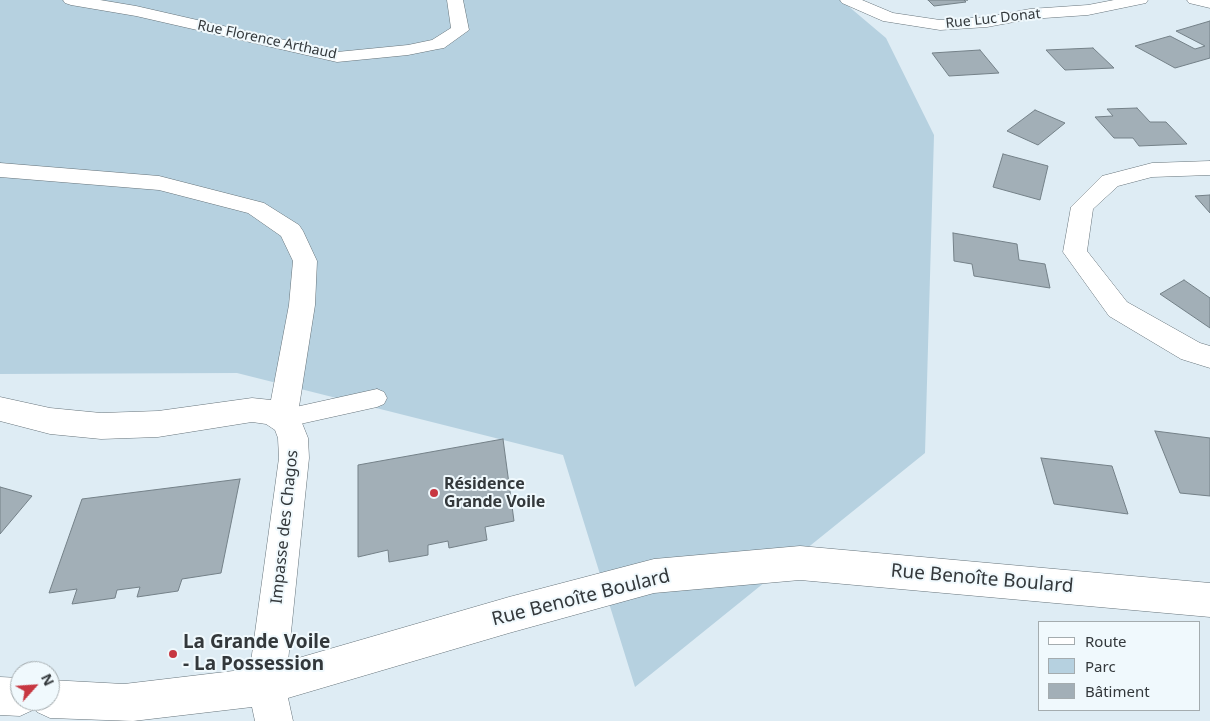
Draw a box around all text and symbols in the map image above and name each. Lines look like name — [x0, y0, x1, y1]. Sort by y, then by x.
street label: Rue Luc Donat — [945, 6, 1041, 32]
street label: Rue Florence Arthaud — [196, 17, 338, 63]
street label: Impasse des Chagos — [267, 449, 303, 605]
place label: Résidence Grande Voile — [444, 474, 545, 512]
marker: Résidence Grande Voile — [428, 487, 440, 499]
street label: Rue Benoîte Boulard — [890, 560, 1074, 598]
street label: Rue Benoîte Boulard — [489, 565, 673, 631]
legend — [1038, 621, 1200, 711]
text: Route — [1085, 631, 1127, 651]
place label: La Grande Voile - La Possession — [183, 632, 330, 676]
marker: La Grande Voile - La Possession — [167, 648, 179, 660]
text: Parc — [1085, 656, 1116, 676]
north arrow — [10, 661, 60, 711]
text: N — [37, 670, 59, 689]
text: Bâtiment — [1085, 681, 1150, 701]

